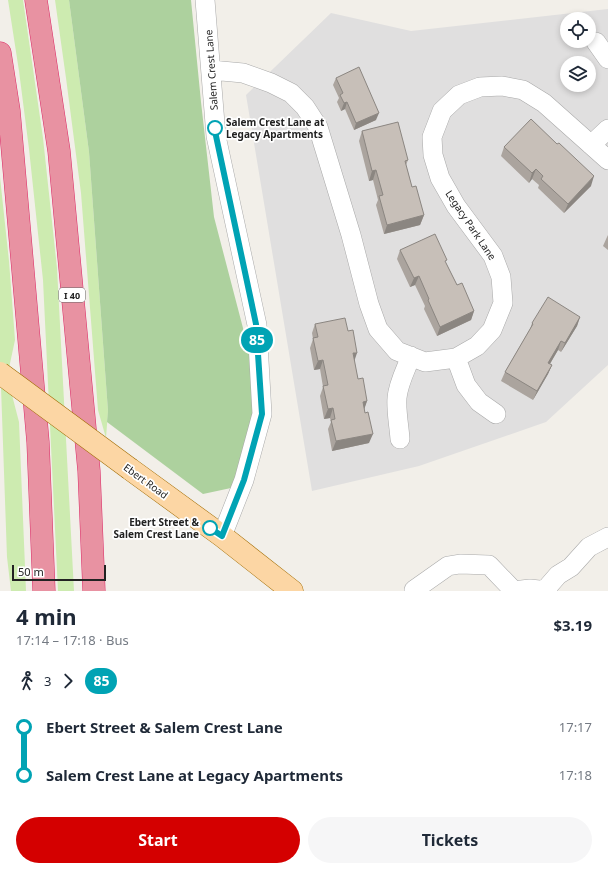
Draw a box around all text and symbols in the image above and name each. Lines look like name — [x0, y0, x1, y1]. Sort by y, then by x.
map controls — [560, 12, 596, 92]
button: locate — [560, 12, 596, 48]
street label: Salem Crest Lane — [201, 29, 221, 111]
button: layers — [560, 56, 596, 92]
place label: Salem Crest Lane at Legacy Apartments — [226, 115, 325, 141]
marker: Salem Crest Lane at Legacy Apartments — [207, 120, 223, 136]
street label: Legacy Park Lane — [442, 187, 500, 263]
road number: I 40 — [59, 288, 85, 302]
line badge: 85 — [239, 327, 275, 353]
text: 85 — [249, 330, 265, 349]
street label: Ebert Road — [121, 460, 171, 502]
place label: Ebert Street & Salem Crest Lane — [114, 515, 199, 541]
marker: Ebert Street & Salem Crest Lane — [202, 520, 218, 536]
scale bar — [12, 563, 106, 582]
text: 50 m — [18, 564, 44, 579]
text: 4 min — [16, 601, 77, 631]
text: $3.19 — [553, 615, 592, 635]
text: 17:14 – 17:18 · Bus — [16, 631, 129, 649]
icon: walk — [16, 670, 38, 692]
icon: forward — [57, 670, 79, 692]
text: 85 — [93, 671, 109, 690]
text: 3 — [44, 672, 51, 690]
text: Ebert Street & Salem Crest Lane — [46, 717, 283, 737]
text: 17:17 — [559, 718, 592, 736]
text: Salem Crest Lane at Legacy Apartments — [46, 765, 343, 785]
text: 17:18 — [559, 766, 592, 784]
button: Start — [16, 817, 300, 863]
button: Tickets — [308, 817, 592, 863]

